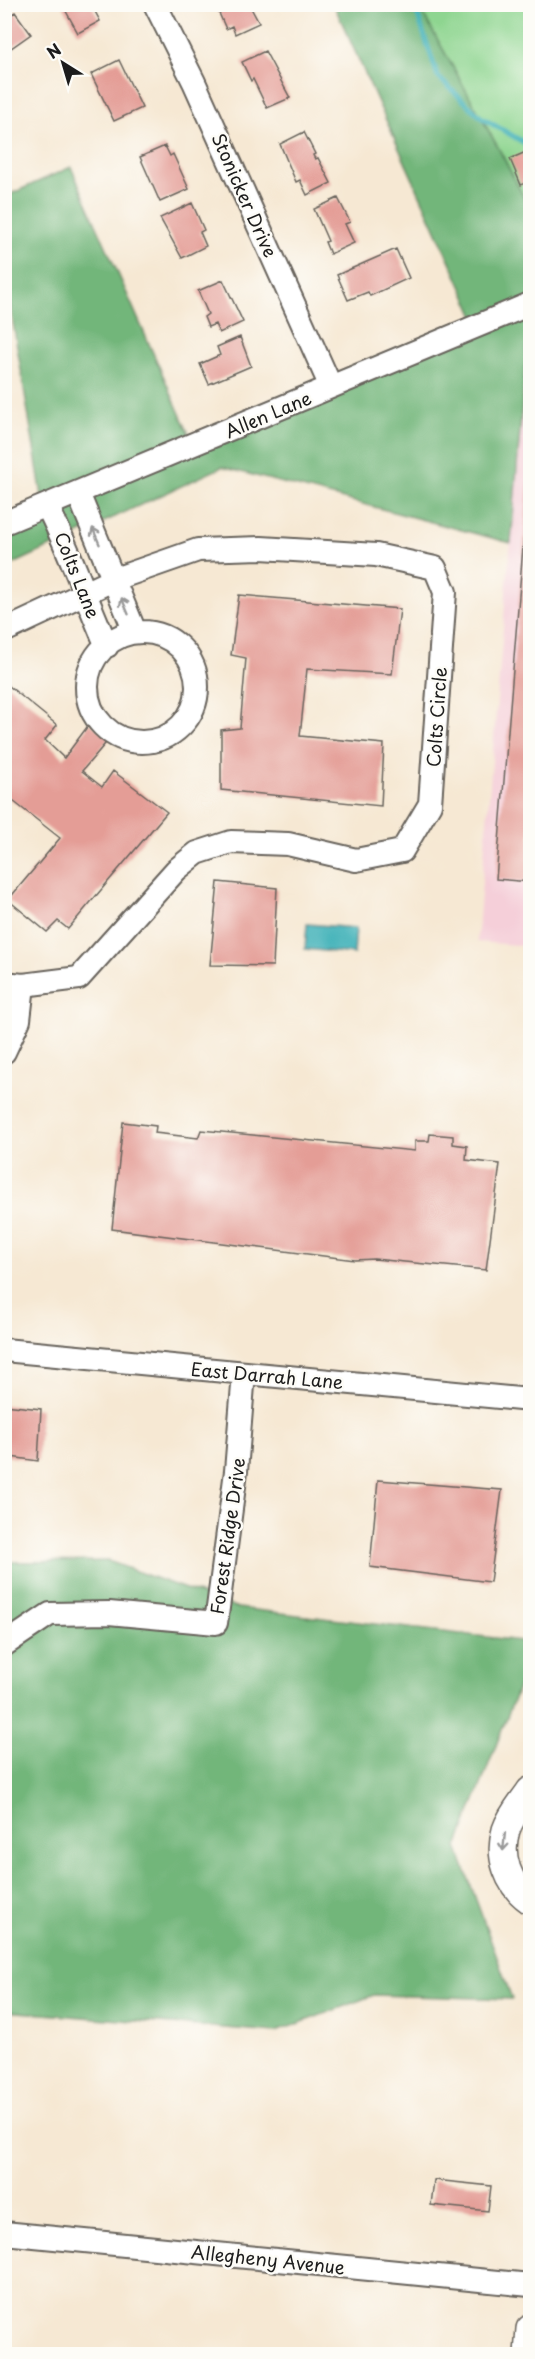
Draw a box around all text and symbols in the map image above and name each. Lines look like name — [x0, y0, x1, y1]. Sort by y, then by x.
north arrow — [33, 33, 93, 93]
text: N — [41, 37, 66, 64]
street label: Stonicker Drive — [206, 129, 284, 261]
street label: Allen Lane — [221, 384, 315, 444]
one-way arrow — [90, 527, 101, 546]
street label: Colts Lane — [48, 528, 108, 622]
one-way arrow — [119, 597, 130, 615]
street label: Colts Circle — [419, 666, 453, 768]
street label: East Darrah Lane — [190, 1355, 344, 1395]
street label: Forest Ridge Drive — [203, 1456, 251, 1616]
one-way arrow — [499, 1831, 510, 1851]
street label: Allegheny Avenue — [190, 2238, 346, 2281]

